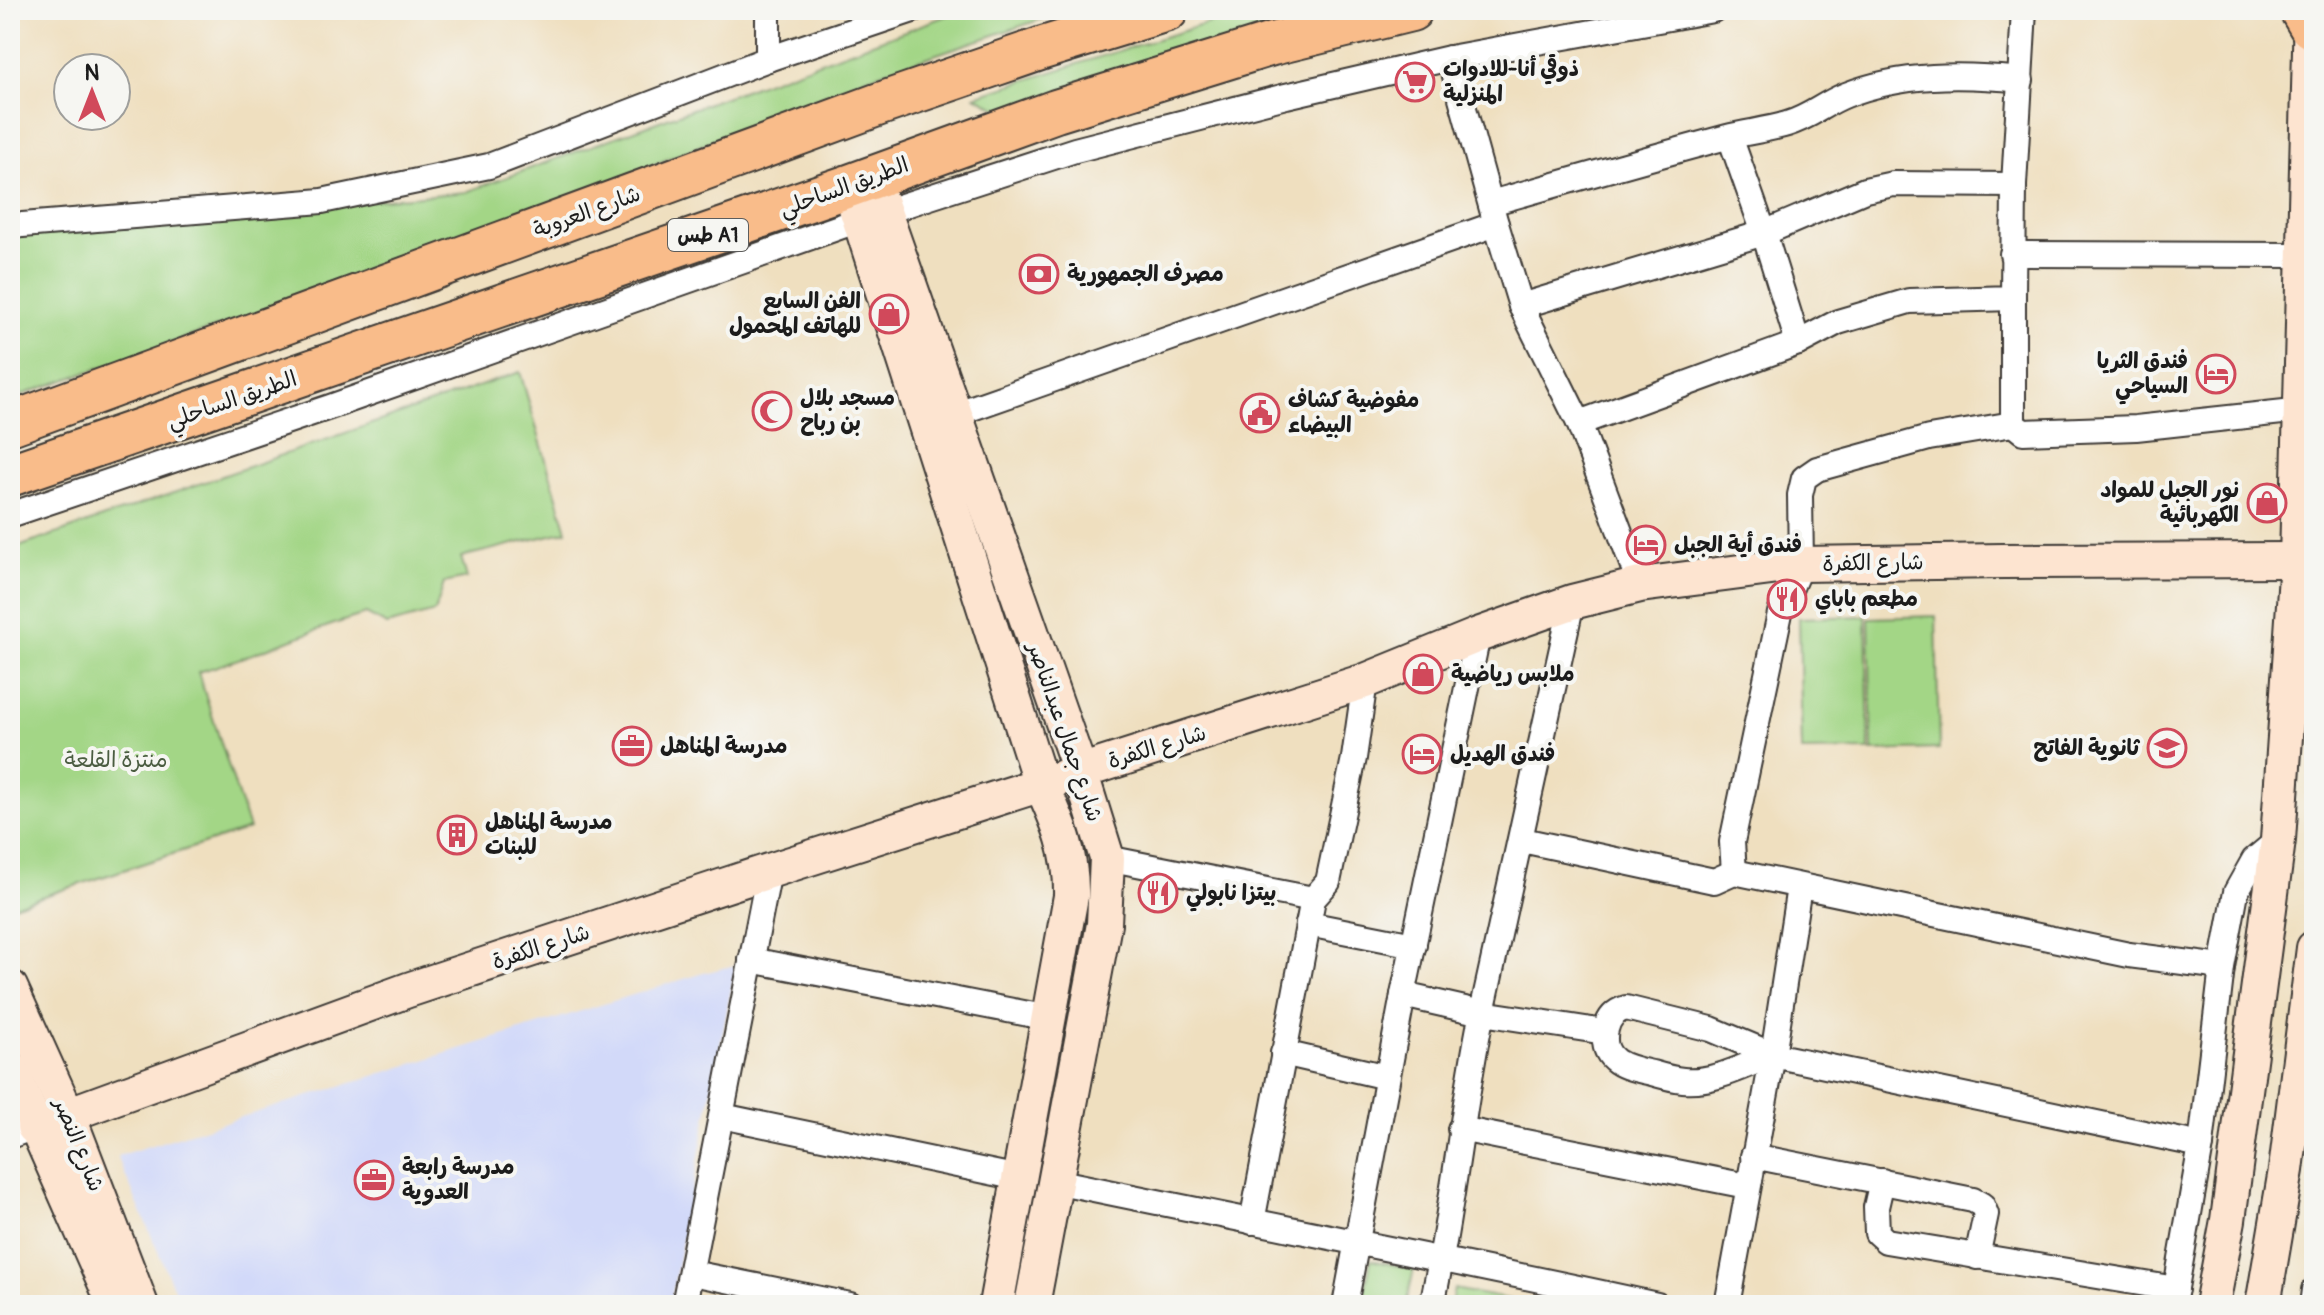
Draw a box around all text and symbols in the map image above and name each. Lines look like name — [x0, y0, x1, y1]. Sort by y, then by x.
north arrow — [52, 52, 132, 132]
place label: ذوقي أنا-للادوات المنزلية — [1443, 53, 1579, 108]
text: N — [85, 59, 100, 87]
supermarket icon: ذوقي أنا-للادوات المنزلية — [1394, 61, 1436, 103]
street label: الطريق الساحلي — [776, 151, 914, 228]
street label: شارع العروبة — [529, 180, 645, 245]
road number: طس A1 — [668, 219, 748, 251]
bank icon: مصرف الجمهورية — [1018, 253, 1060, 295]
place label: مصرف الجمهورية — [1067, 260, 1224, 288]
place label: الفن السابع للهاتف المحمول — [729, 287, 861, 340]
shop icon: الفن السابع للهاتف المحمول — [868, 293, 910, 335]
place label: فندق الثريا السياحي — [2097, 347, 2188, 405]
hotel icon: فندق الثريا السياحي — [2195, 353, 2237, 395]
street label: الطريق الساحلي — [163, 365, 302, 440]
place label: مسجد بلال بن رباح — [800, 384, 895, 437]
place label: مفوضية كشاف البيضاء — [1288, 386, 1419, 439]
mosque icon: مسجد بلال بن رباح — [751, 390, 793, 432]
public building icon: مفوضية كشاف البيضاء — [1239, 392, 1281, 434]
place label: نور الجبل للمواد الكهربائية — [2100, 476, 2239, 529]
shop icon: نور الجبل للمواد الكهربائية — [2246, 482, 2288, 524]
hotel icon: فندق أية الجبل — [1625, 524, 1667, 566]
place label: فندق أية الجبل — [1674, 531, 1802, 559]
street label: شارع الكفرة — [1822, 548, 1924, 579]
restaurant icon: مطعم باباي — [1766, 578, 1808, 620]
place label: مطعم باباي — [1815, 585, 1918, 615]
street label: شارع جمال عبدالناصر — [1020, 637, 1109, 826]
shop icon: ملابس رياضية — [1402, 653, 1444, 695]
place label: ملابس رياضية — [1451, 660, 1575, 688]
street label: شارع الكفرة — [1104, 719, 1210, 776]
office icon: مدرسة المناهل — [611, 725, 653, 767]
school or university icon: ثانوية الفاتح — [2146, 727, 2188, 769]
place label: مدرسة المناهل — [660, 732, 788, 760]
hotel icon: فندق الهديل — [1401, 733, 1443, 775]
place label: ثانوية الفاتح — [2033, 734, 2141, 762]
place label: فندق الهديل — [1450, 740, 1555, 768]
park label: منتزة القلعة — [65, 746, 167, 774]
place label: مدرسة المناهل للبنات — [485, 808, 613, 861]
building icon: مدرسة المناهل للبنات — [436, 814, 478, 856]
restaurant icon: بيتزا نابولي — [1137, 872, 1179, 914]
place label: بيتزا نابولي — [1186, 879, 1276, 912]
street label: شارع الكفرة — [489, 918, 594, 977]
street label: شارع النصر — [46, 1092, 110, 1196]
place label: مدرسة رابعة العدوية — [402, 1153, 515, 1206]
office icon: مدرسة رابعة العدوية — [353, 1159, 395, 1201]

